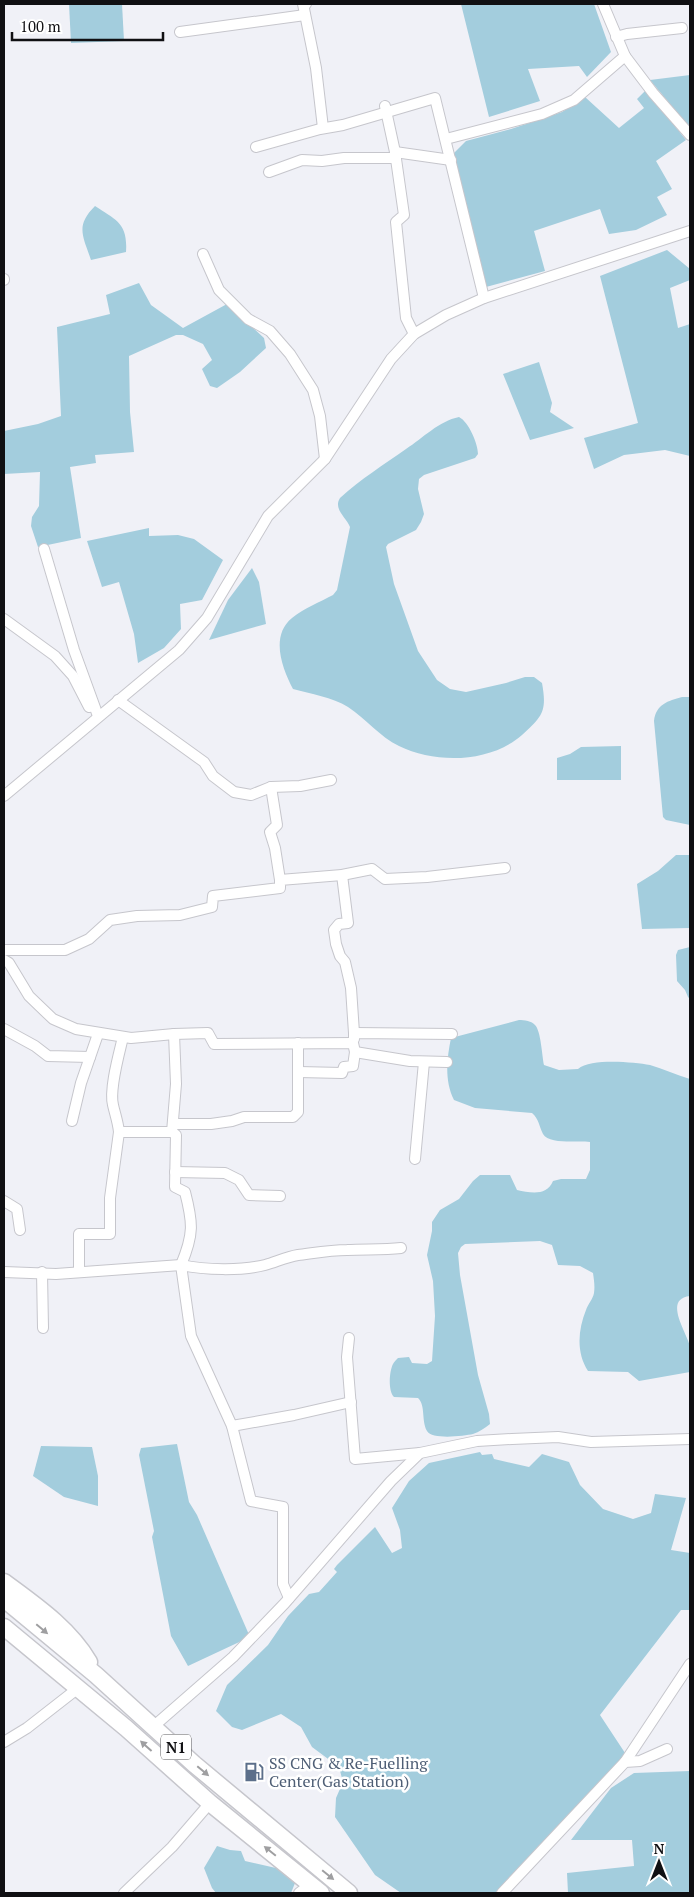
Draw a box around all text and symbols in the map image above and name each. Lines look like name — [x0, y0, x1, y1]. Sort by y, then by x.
scale bar — [12, 10, 164, 42]
text: 100 m — [20, 16, 61, 36]
one-way arrow — [36, 1623, 48, 1634]
road number: N1 — [161, 1734, 191, 1760]
one-way arrow — [140, 1740, 152, 1752]
place label: SS CNG & Re-Fuelling Center(Gas Station) — [269, 1752, 428, 1792]
fuel station icon: SS CNG & Re-Fuelling Center(Gas Station) — [243, 1761, 265, 1783]
one-way arrow — [196, 1766, 209, 1777]
north arrow — [634, 1837, 684, 1887]
text: N — [654, 1839, 665, 1858]
one-way arrow — [264, 1846, 277, 1857]
one-way arrow — [321, 1870, 334, 1881]

